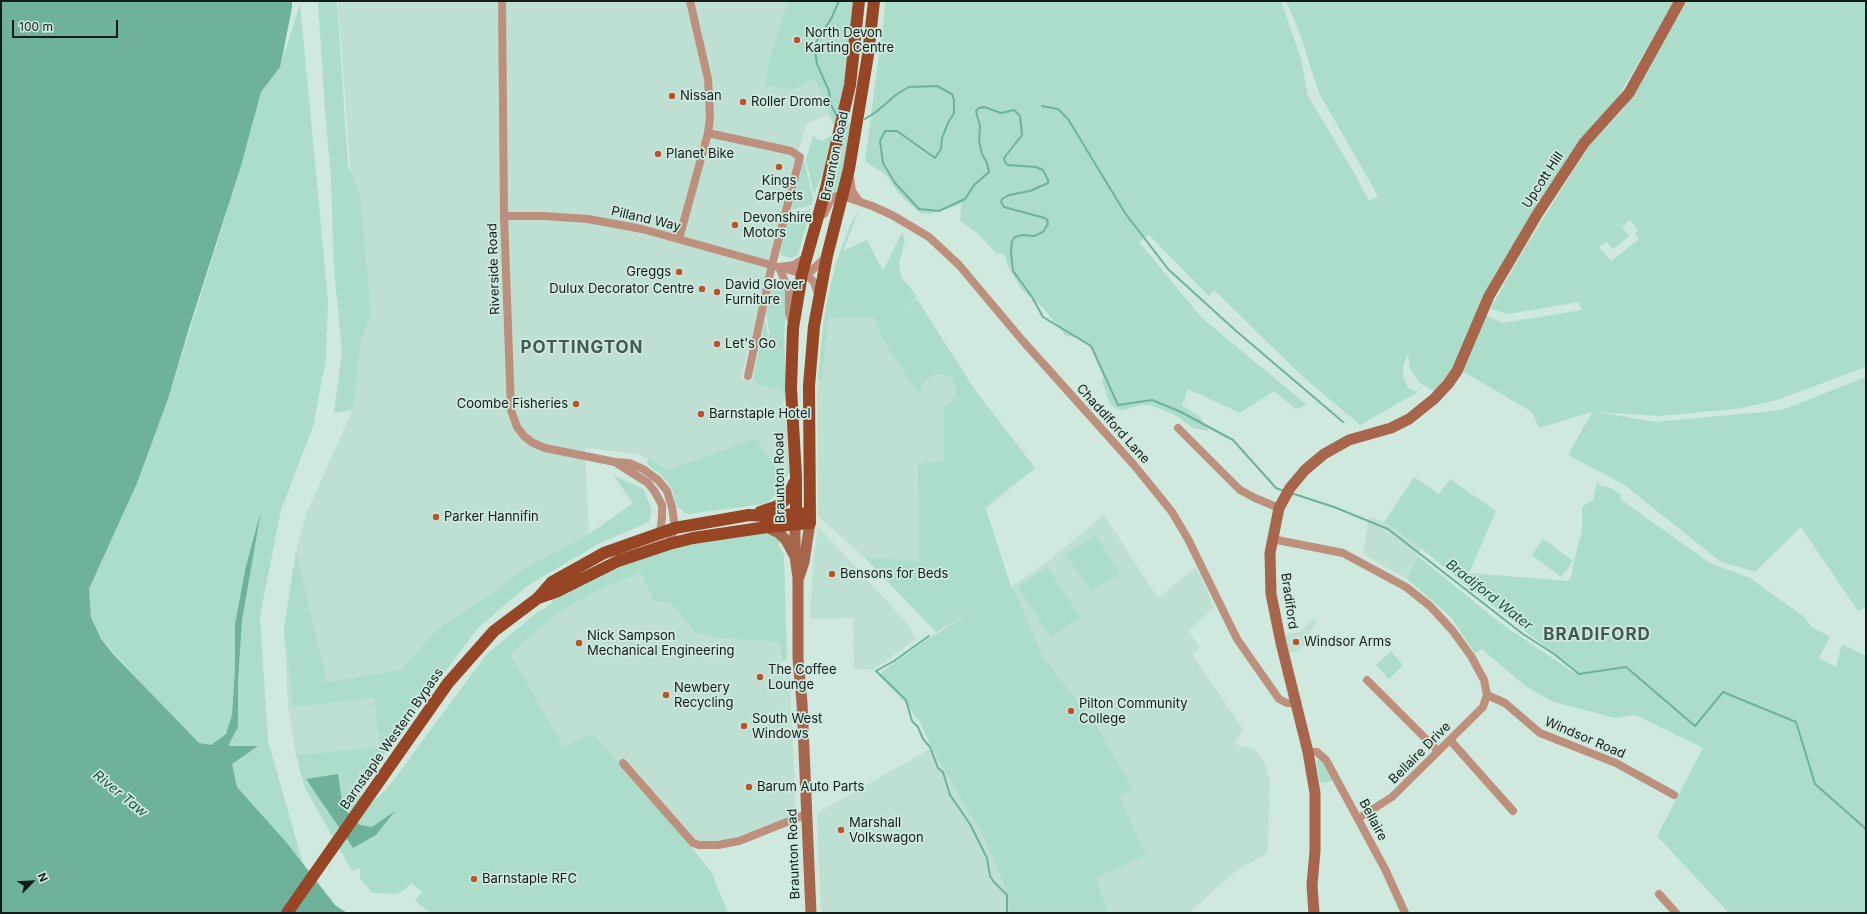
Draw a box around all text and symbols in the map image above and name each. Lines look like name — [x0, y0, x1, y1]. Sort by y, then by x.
scale bar — [14, 12, 120, 38]
text: 100 m — [19, 19, 53, 34]
place label: North Devon Karting Centre — [805, 25, 894, 56]
marker: North Devon Karting Centre — [792, 35, 802, 45]
place label: Nissan — [680, 88, 722, 104]
marker: Nissan — [667, 91, 677, 101]
place label: Roller Drome — [751, 94, 830, 110]
marker: Roller Drome — [738, 97, 748, 107]
street label: Braunton Road — [818, 110, 852, 202]
place label: Planet Bike — [666, 146, 734, 162]
marker: Planet Bike — [653, 149, 663, 159]
street label: Upcott Hill — [1519, 149, 1567, 211]
marker: Kings Carpets — [774, 162, 784, 172]
place label: Kings Carpets — [755, 173, 803, 204]
street label: Pilland Way — [610, 203, 682, 235]
place label: Devonshire Motors — [743, 210, 812, 241]
marker: Devonshire Motors — [730, 220, 740, 230]
street label: Riverside Road — [485, 223, 503, 315]
place label: Greggs — [626, 264, 671, 280]
marker: Greggs — [674, 267, 684, 277]
place label: David Glover Furniture — [725, 277, 803, 308]
place label: Dulux Decorator Centre — [549, 281, 694, 297]
marker: Dulux Decorator Centre — [697, 284, 707, 294]
marker: David Glover Furniture — [712, 287, 722, 297]
place label: Let's Go — [725, 336, 776, 352]
district label: POTTINGTON — [520, 338, 644, 358]
marker: Let's Go — [712, 339, 722, 349]
street label: Chaddiford Lane — [1073, 381, 1153, 467]
place label: Coombe Fisheries — [457, 396, 568, 412]
marker: Coombe Fisheries — [571, 399, 581, 409]
place label: Barnstaple Hotel — [709, 406, 811, 422]
marker: Barnstaple Hotel — [696, 409, 706, 419]
street label: Braunton Road — [771, 433, 789, 523]
place label: Parker Hannifin — [444, 509, 539, 525]
marker: Parker Hannifin — [431, 512, 441, 522]
water label: Bradiford Water — [1442, 556, 1536, 634]
place label: Bensons for Beds — [840, 566, 948, 582]
marker: Bensons for Beds — [827, 569, 837, 579]
street label: Bradiford — [1277, 572, 1301, 630]
district label: BRADIFORD — [1543, 625, 1651, 645]
place label: Nick Sampson Mechanical Engineering — [587, 628, 735, 659]
place label: Windsor Arms — [1304, 634, 1391, 650]
marker: Windsor Arms — [1291, 637, 1301, 647]
marker: Nick Sampson Mechanical Engineering — [574, 638, 584, 648]
place label: The Coffee Lounge — [768, 662, 836, 693]
street label: Barnstaple Western Bypass — [337, 665, 447, 813]
marker: The Coffee Lounge — [755, 672, 765, 682]
place label: Newbery Recycling — [674, 680, 733, 711]
marker: Newbery Recycling — [661, 690, 671, 700]
place label: Pilton Community College — [1079, 696, 1187, 727]
marker: Pilton Community College — [1066, 706, 1076, 716]
place label: South West Windows — [752, 711, 822, 742]
street label: Windsor Road — [1542, 714, 1628, 762]
street label: Bellaire Drive — [1386, 719, 1454, 787]
marker: South West Windows — [739, 721, 749, 731]
water label: River Taw — [89, 767, 151, 821]
place label: Barum Auto Parts — [757, 779, 864, 795]
marker: Barum Auto Parts — [744, 782, 754, 792]
street label: Bellaire — [1356, 796, 1390, 844]
street label: Braunton Road — [785, 808, 803, 900]
place label: Marshall Volkswagon — [849, 815, 924, 846]
marker: Marshall Volkswagon — [836, 825, 846, 835]
north arrow — [12, 862, 52, 902]
text: N — [35, 870, 51, 884]
place label: Barnstaple RFC — [482, 871, 577, 887]
marker: Barnstaple RFC — [469, 874, 479, 884]

